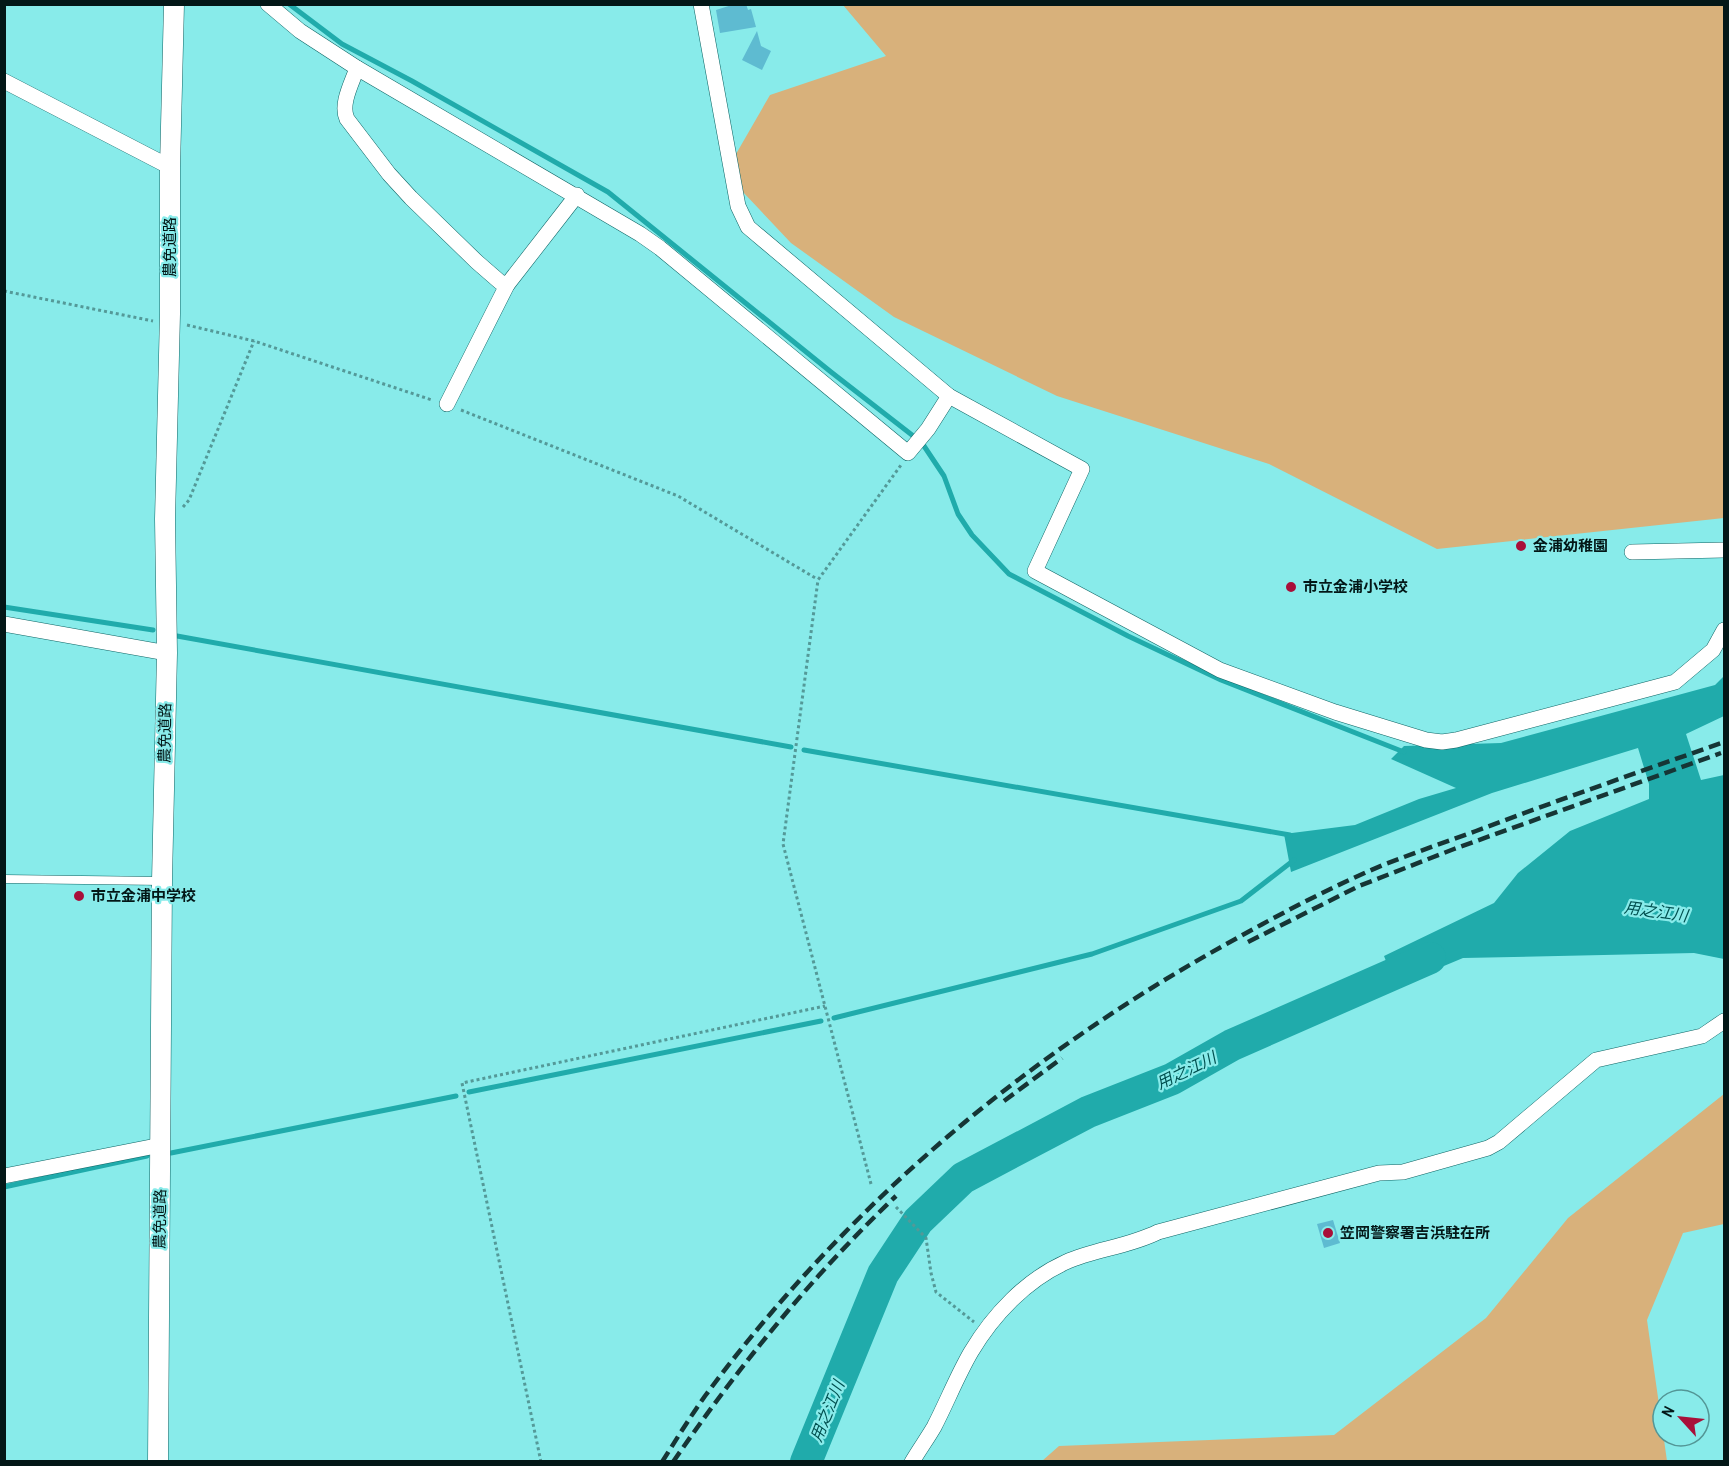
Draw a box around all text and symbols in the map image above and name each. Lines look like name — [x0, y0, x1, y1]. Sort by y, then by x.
street label: 農免道路 — [159, 217, 180, 277]
place label: 金浦幼稚園 — [1533, 535, 1608, 556]
marker: 金浦幼稚園 — [1514, 539, 1528, 553]
place label: 市立金浦小学校 — [1303, 576, 1408, 597]
marker: 市立金浦小学校 — [1284, 580, 1298, 594]
street label: 農免道路 — [153, 703, 176, 763]
place label: 市立金浦中学校 — [91, 885, 196, 906]
marker: 市立金浦中学校 — [72, 889, 86, 903]
water label: 用之江川 — [1623, 896, 1691, 927]
water label: 用之江川 — [1152, 1045, 1221, 1094]
street label: 農免道路 — [148, 1189, 171, 1249]
place label: 笠岡警察署吉浜駐在所 — [1340, 1222, 1490, 1243]
marker: 笠岡警察署吉浜駐在所 — [1321, 1226, 1335, 1240]
water label: 用之江川 — [805, 1375, 850, 1445]
north arrow — [1651, 1388, 1711, 1448]
text: N — [1656, 1402, 1680, 1420]

